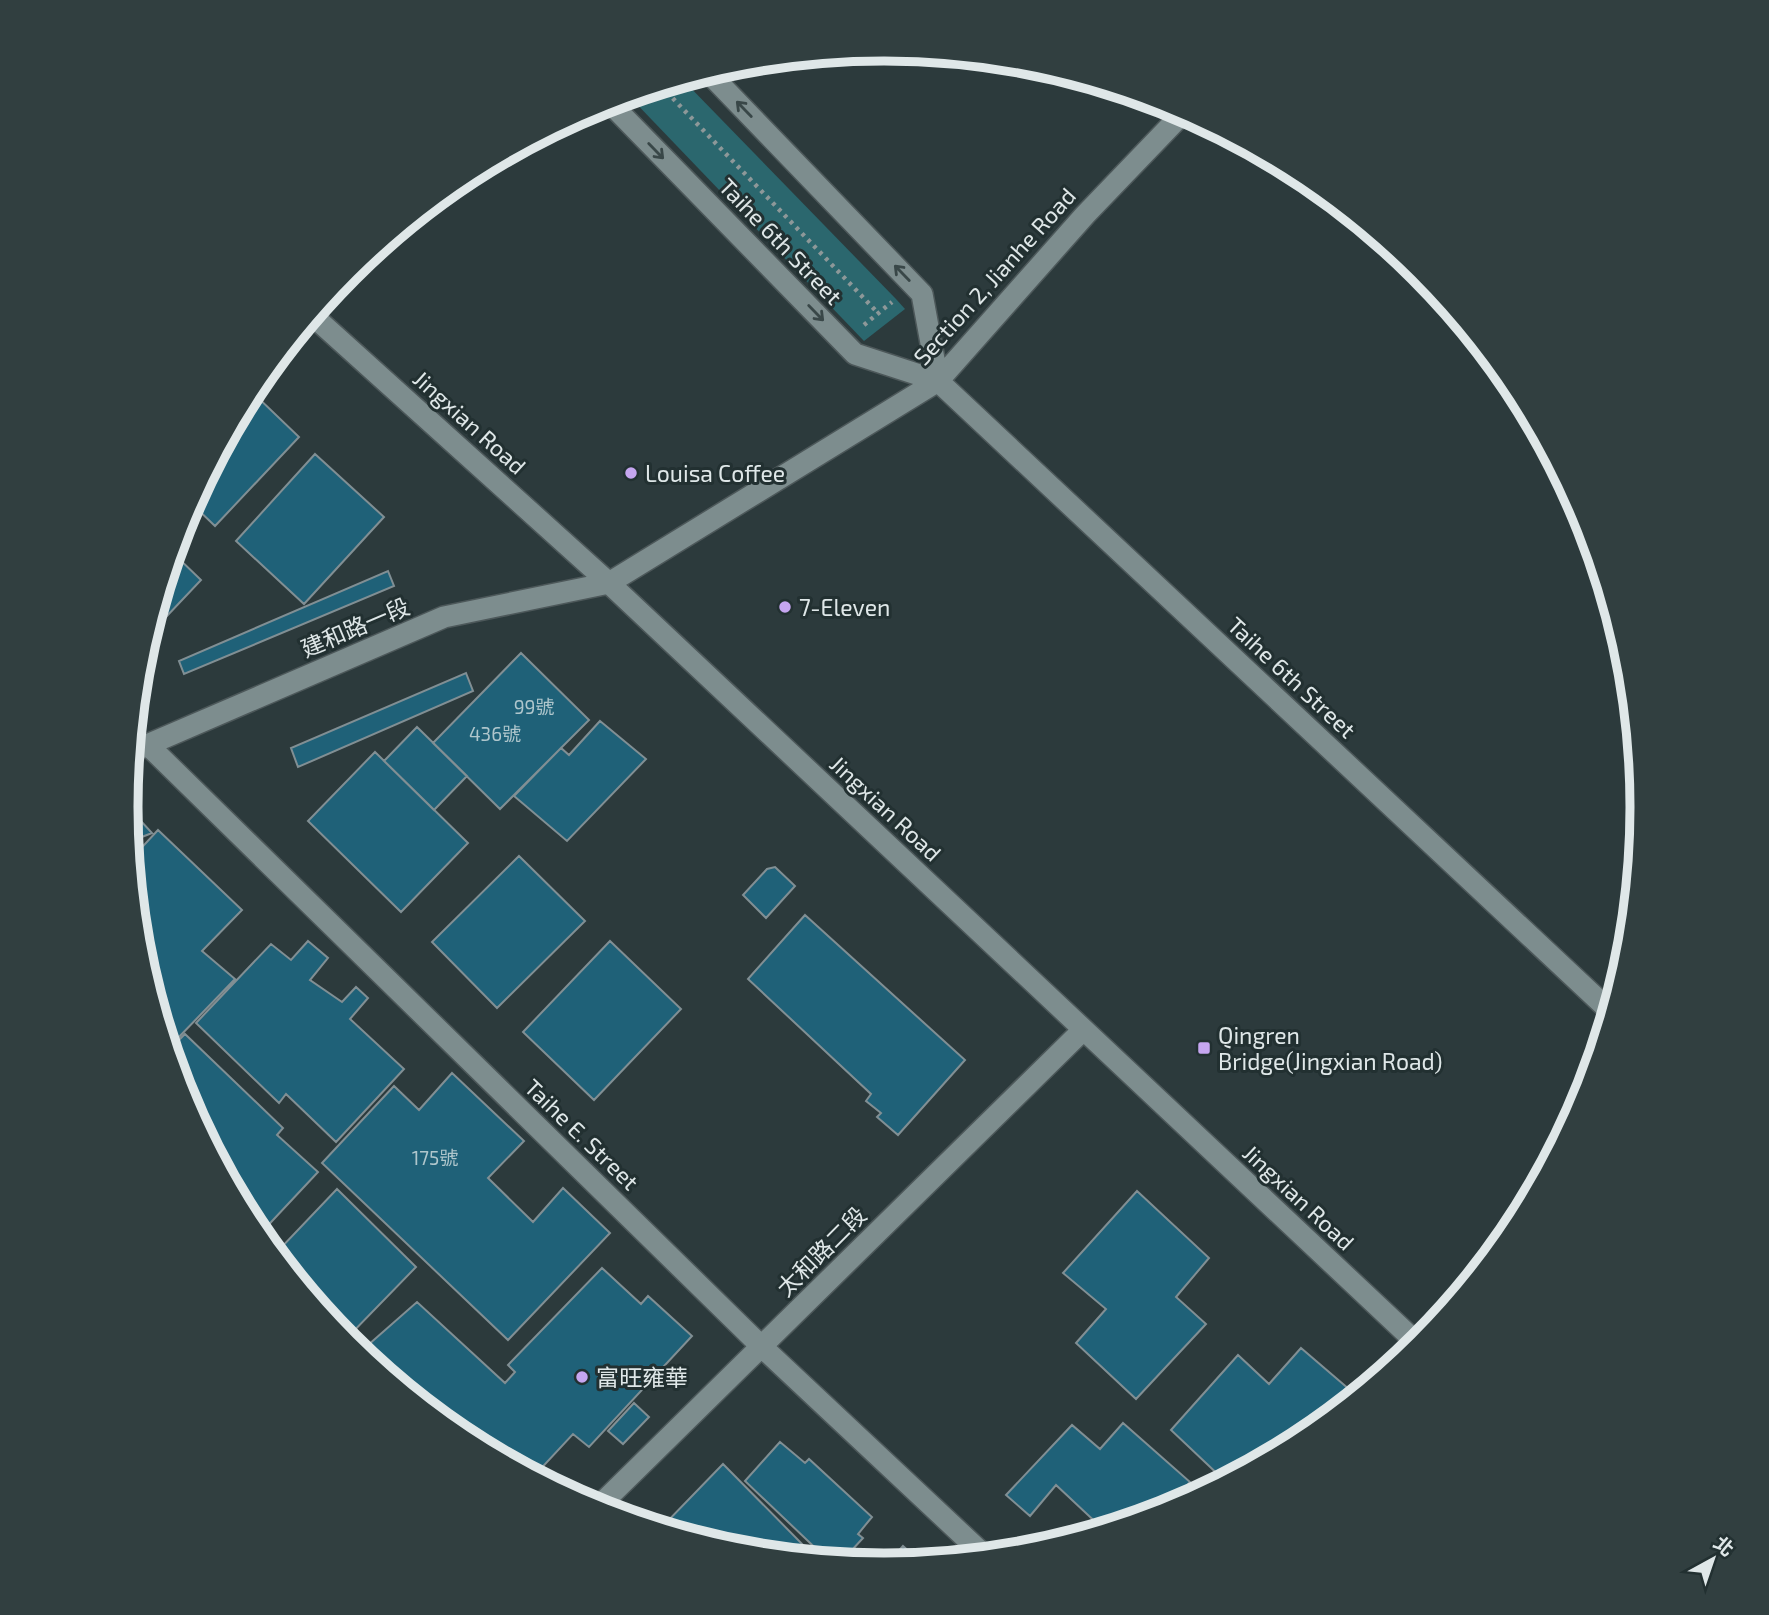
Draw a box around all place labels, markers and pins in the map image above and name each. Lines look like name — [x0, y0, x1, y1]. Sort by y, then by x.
place label: Louisa Coffee — [645, 459, 785, 487]
marker: Louisa Coffee — [623, 465, 639, 481]
place label: 7-Eleven — [799, 593, 890, 621]
marker: 7-Eleven — [777, 599, 793, 615]
place label: Qingren Bridge(Jingxian Road) — [1218, 1021, 1443, 1075]
marker: Qingren Bridge(Jingxian Road) — [1196, 1040, 1212, 1056]
place label: 富旺雍華 — [596, 1363, 688, 1391]
marker: 富旺雍華 — [574, 1369, 590, 1385]

